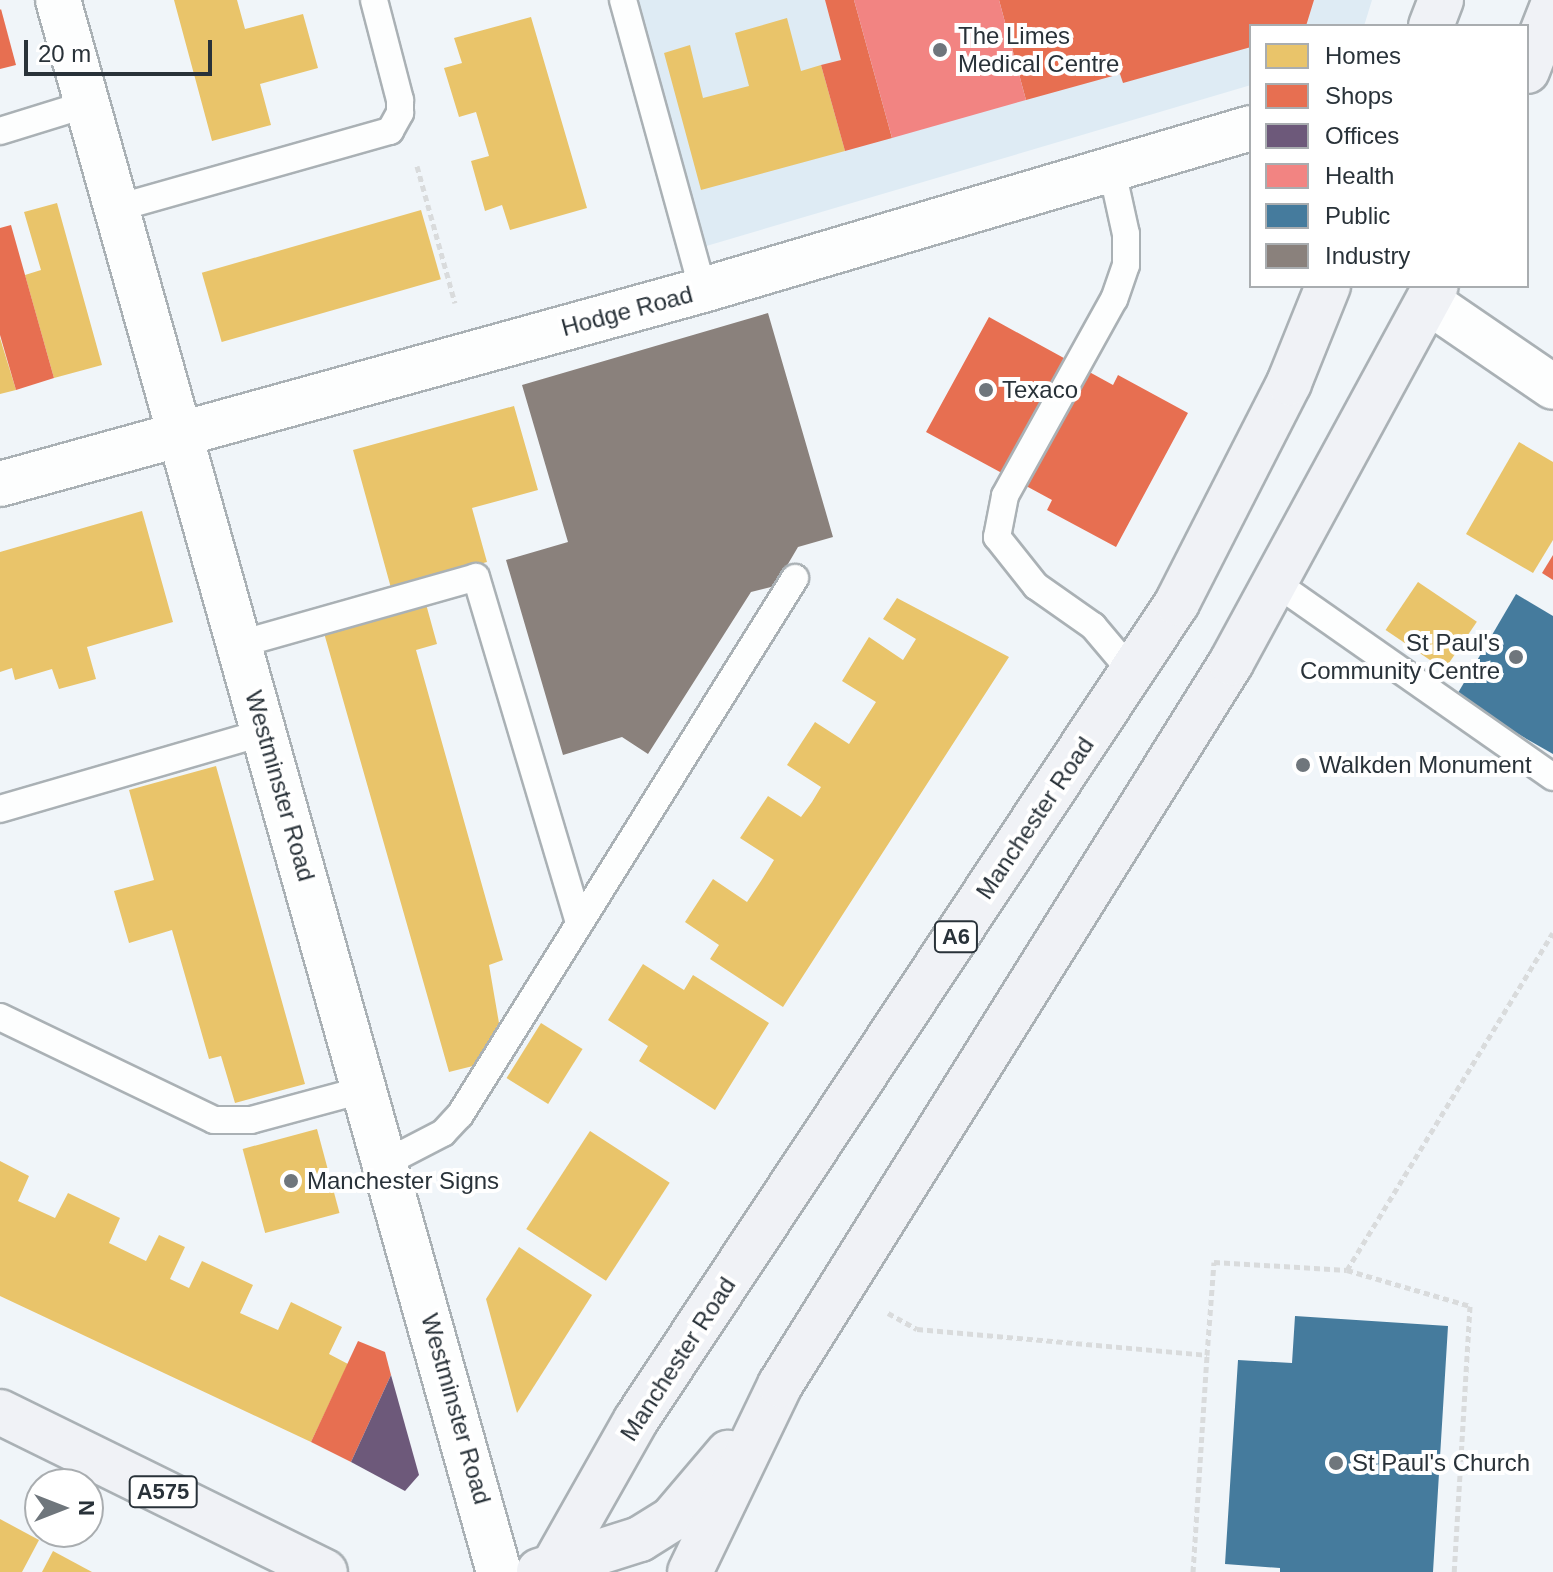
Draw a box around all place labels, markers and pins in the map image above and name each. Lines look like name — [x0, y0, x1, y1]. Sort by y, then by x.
place label: The Limes Medical Centre — [958, 22, 1119, 78]
marker: The Limes Medical Centre — [929, 39, 951, 61]
place label: Texaco — [1002, 376, 1078, 404]
marker: Texaco — [977, 381, 995, 399]
place label: St Paul's Community Centre — [1300, 629, 1500, 685]
marker: St Paul's Community Centre — [1507, 648, 1525, 666]
place label: Walkden Monument — [1319, 751, 1532, 779]
marker: Walkden Monument — [1294, 756, 1312, 774]
place label: Manchester Signs — [307, 1167, 499, 1195]
marker: Manchester Signs — [282, 1172, 300, 1190]
place label: St Paul's Church — [1352, 1449, 1530, 1477]
marker: St Paul's Church — [1327, 1454, 1345, 1472]

